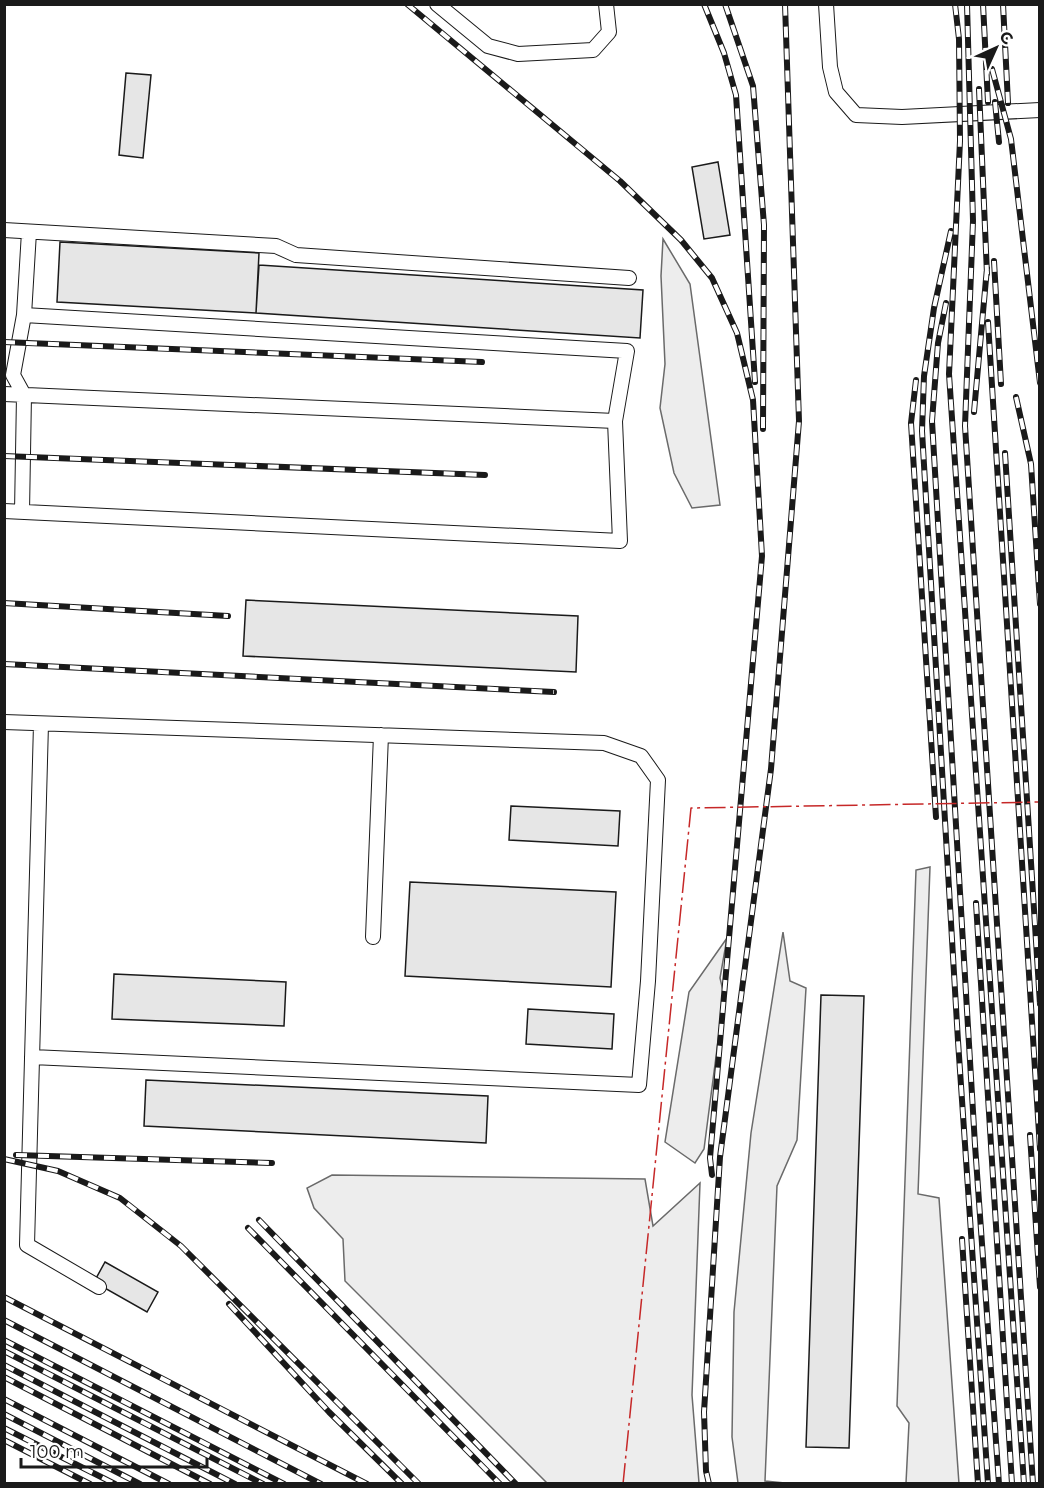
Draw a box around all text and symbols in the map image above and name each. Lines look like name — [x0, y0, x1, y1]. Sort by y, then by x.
north arrow — [966, 18, 1026, 78]
text: С — [995, 27, 1017, 49]
scale bar — [21, 1431, 207, 1469]
text: 100 m — [30, 1441, 84, 1463]

